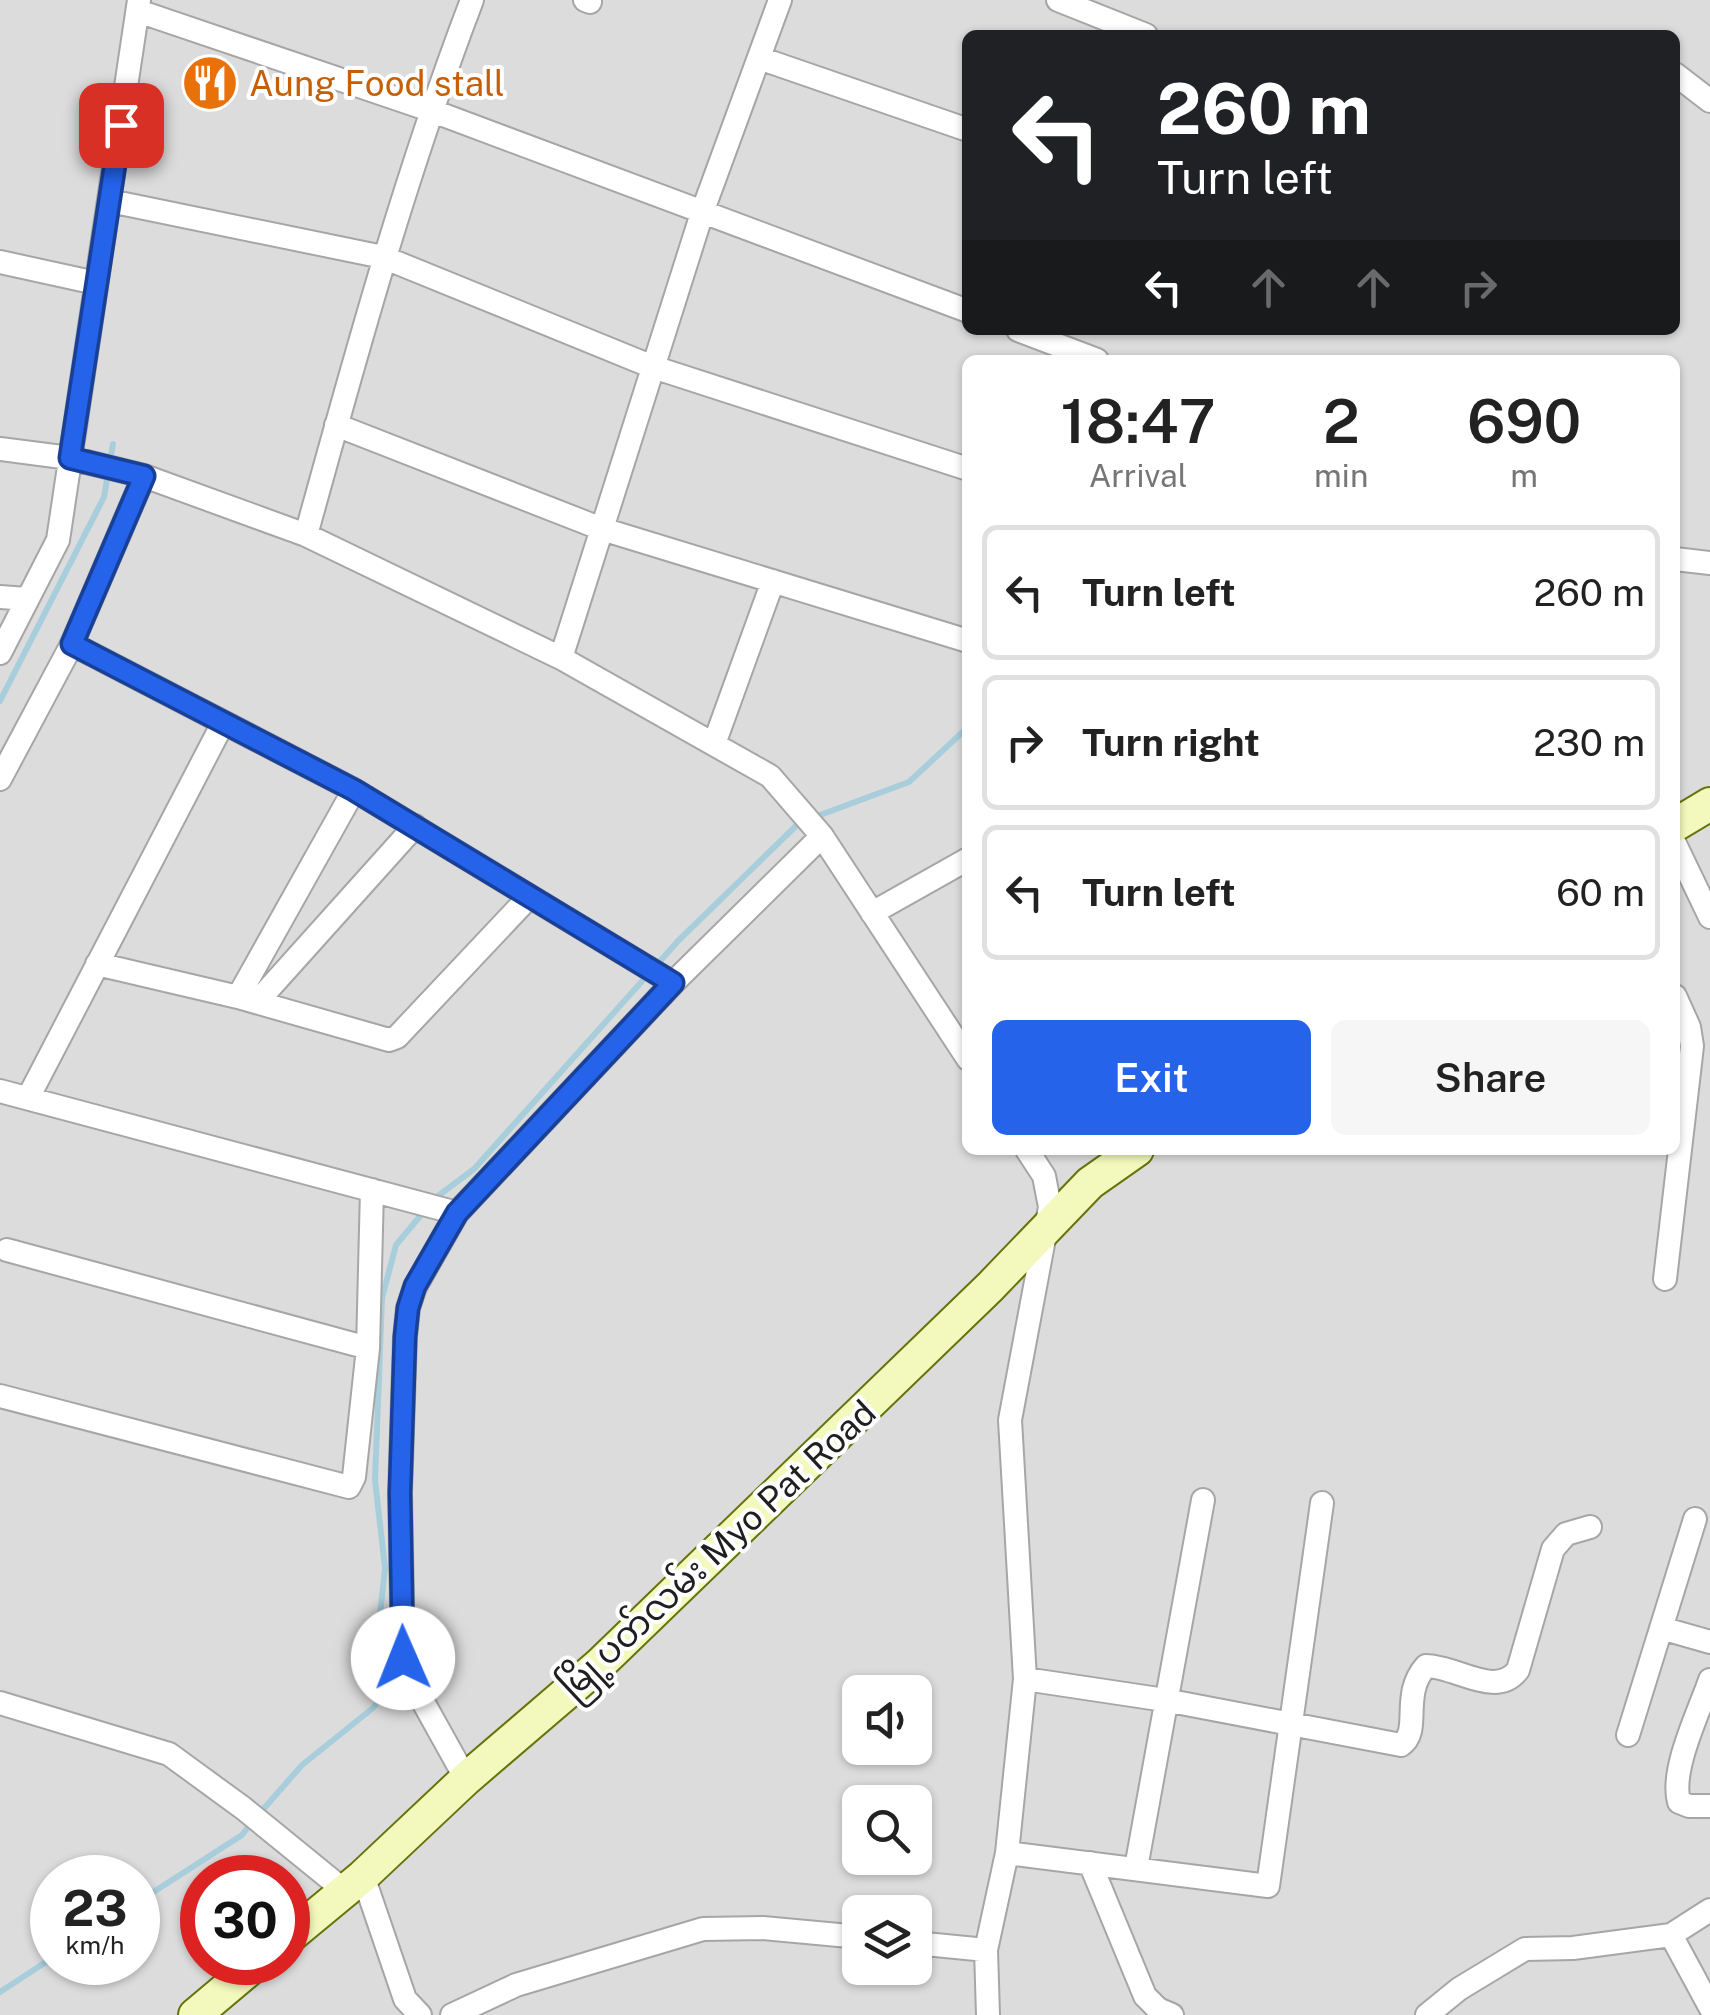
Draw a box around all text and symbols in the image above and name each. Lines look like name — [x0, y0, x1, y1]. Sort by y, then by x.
restaurant icon: Aung Food stall — [180, 53, 240, 113]
place label: Aung Food stall — [249, 63, 505, 104]
text: 260 m — [1157, 67, 1371, 150]
icon: left — [992, 70, 1122, 200]
pin — [79, 83, 164, 168]
icon: arrive — [94, 98, 149, 153]
text: Turn left — [1157, 151, 1333, 204]
icon: left — [1136, 260, 1191, 315]
icon: ahead — [1241, 260, 1296, 315]
icon: ahead — [1346, 260, 1401, 315]
icon: right — [1451, 260, 1506, 315]
text: 18:47 — [1061, 386, 1216, 457]
text: 2 — [1323, 386, 1360, 457]
text: 690 — [1467, 386, 1581, 457]
text: Arrival — [1089, 457, 1187, 494]
text: min — [1314, 457, 1368, 494]
text: m — [1510, 457, 1538, 494]
icon: left — [997, 565, 1052, 620]
text: Turn left — [1082, 570, 1236, 615]
text: 260 m — [1534, 570, 1645, 615]
icon: right — [997, 715, 1052, 770]
text: Turn right — [1082, 720, 1260, 765]
text: 230 m — [1533, 720, 1645, 765]
icon: left — [997, 865, 1052, 920]
text: Turn left — [1082, 870, 1236, 915]
text: 60 m — [1556, 870, 1645, 915]
button: Exit — [992, 1020, 1311, 1135]
button: Share — [1331, 1020, 1650, 1135]
street label: မြို့ပတ်လမ်း Myo Pat Road — [548, 1389, 889, 1712]
position arrow — [351, 1606, 455, 1710]
map controls — [842, 1675, 932, 1985]
button: sound — [842, 1675, 932, 1765]
button: search — [842, 1785, 932, 1875]
speed limit sign: 30 — [180, 1855, 310, 1985]
text: 23 — [62, 1878, 128, 1937]
button: layers — [842, 1895, 932, 1985]
text: km/h — [66, 1930, 124, 1960]

